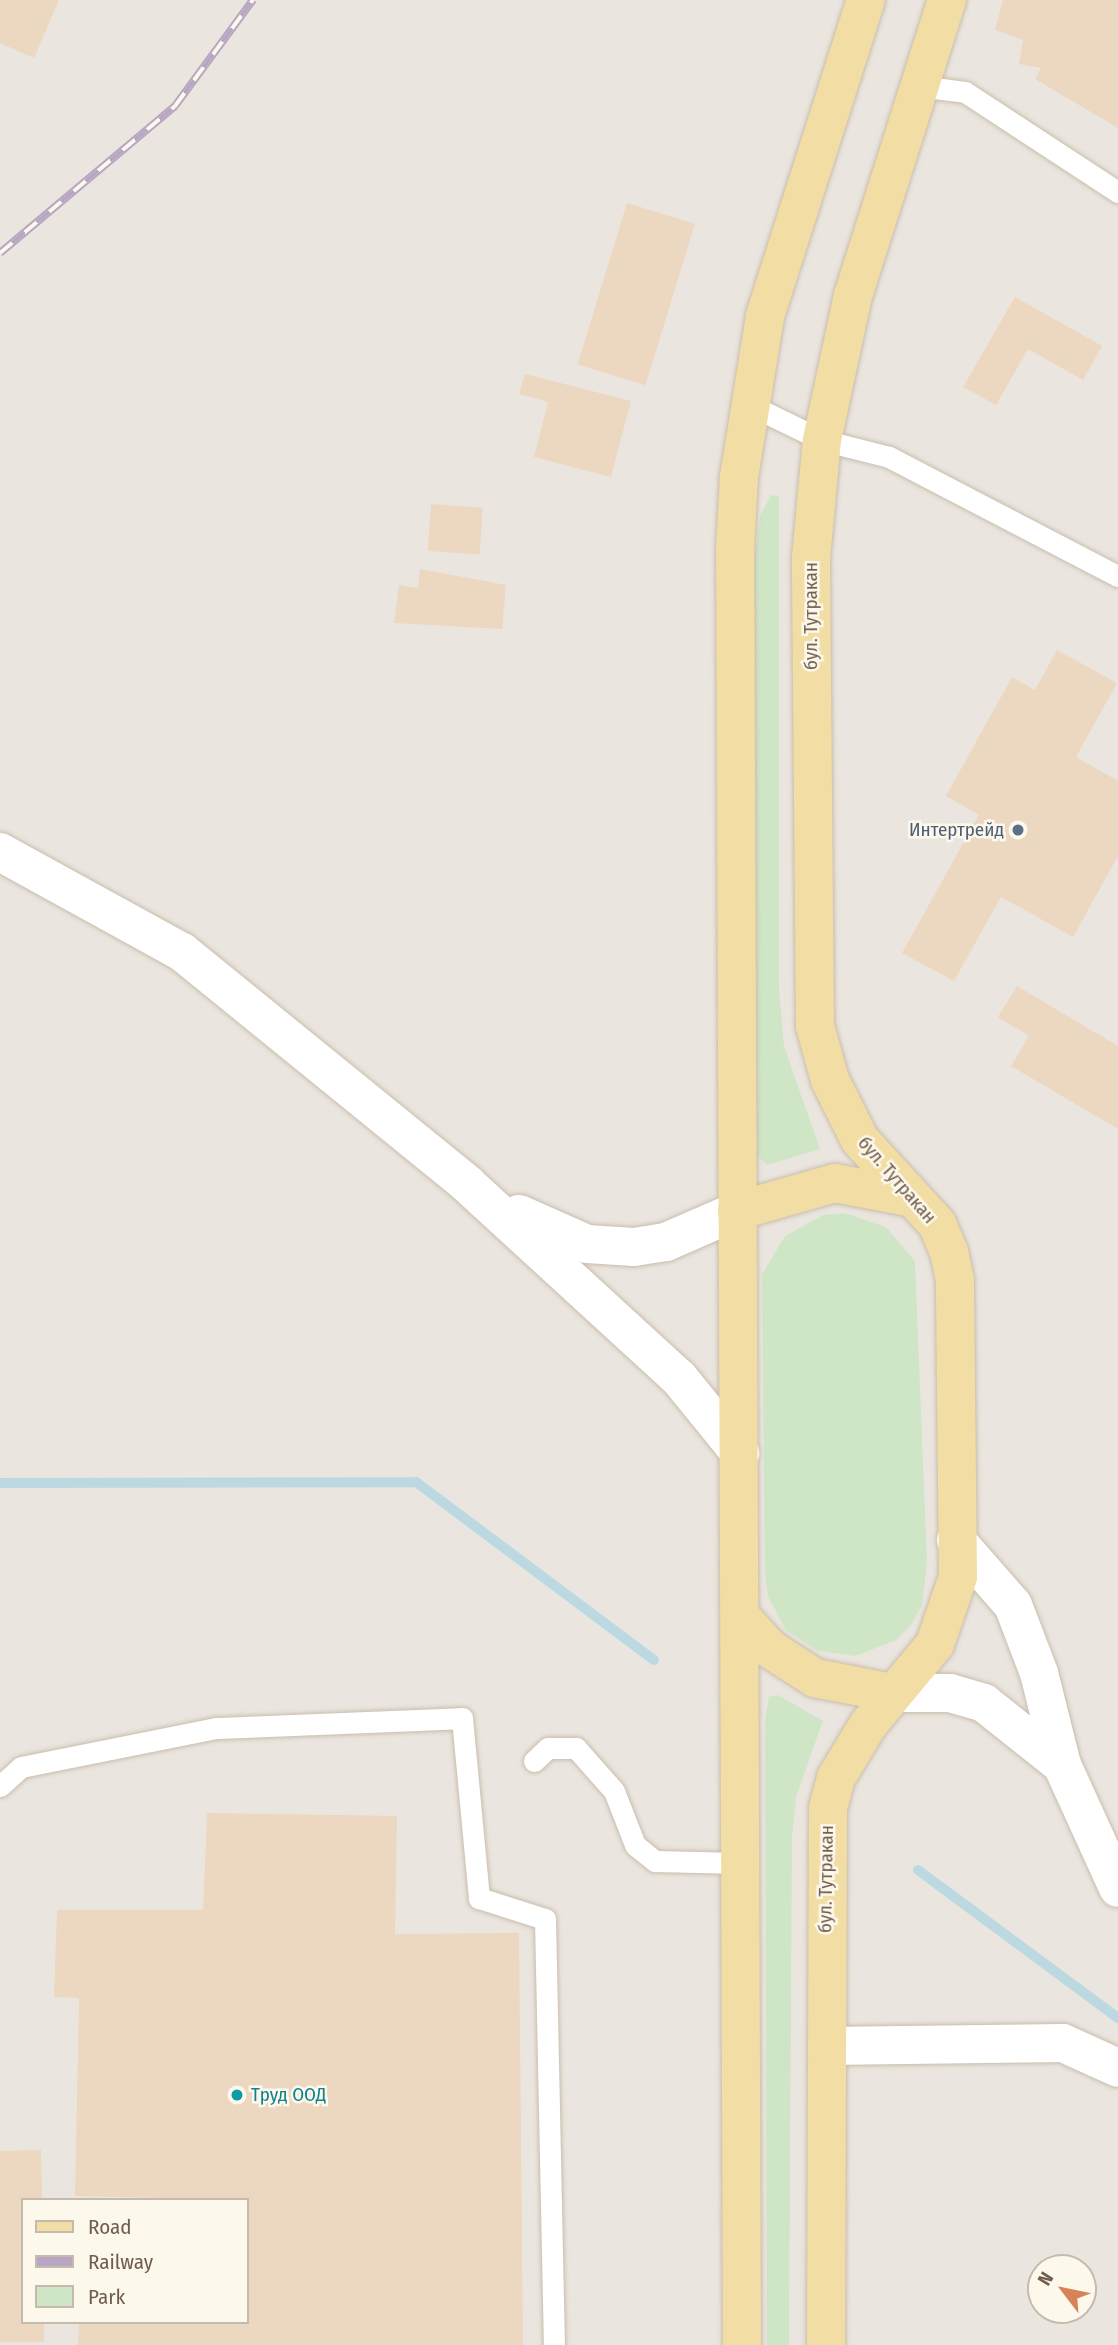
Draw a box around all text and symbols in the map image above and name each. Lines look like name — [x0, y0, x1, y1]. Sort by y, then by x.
street label: бул. Тутракан — [800, 562, 822, 670]
place label: Интертрейд — [909, 819, 1004, 841]
marker: Интертрейд — [1010, 822, 1026, 838]
street label: бул. Тутракан — [853, 1132, 941, 1228]
street label: бул. Тутракан — [814, 1825, 838, 1933]
place label: Труд ООД — [251, 2084, 326, 2106]
marker: Труд ООД — [229, 2087, 245, 2103]
legend — [21, 2198, 248, 2324]
text: Road — [88, 2214, 132, 2240]
text: Railway — [88, 2249, 153, 2275]
north arrow — [1027, 2254, 1097, 2324]
text: N — [1033, 2268, 1058, 2290]
text: Park — [88, 2284, 125, 2310]

